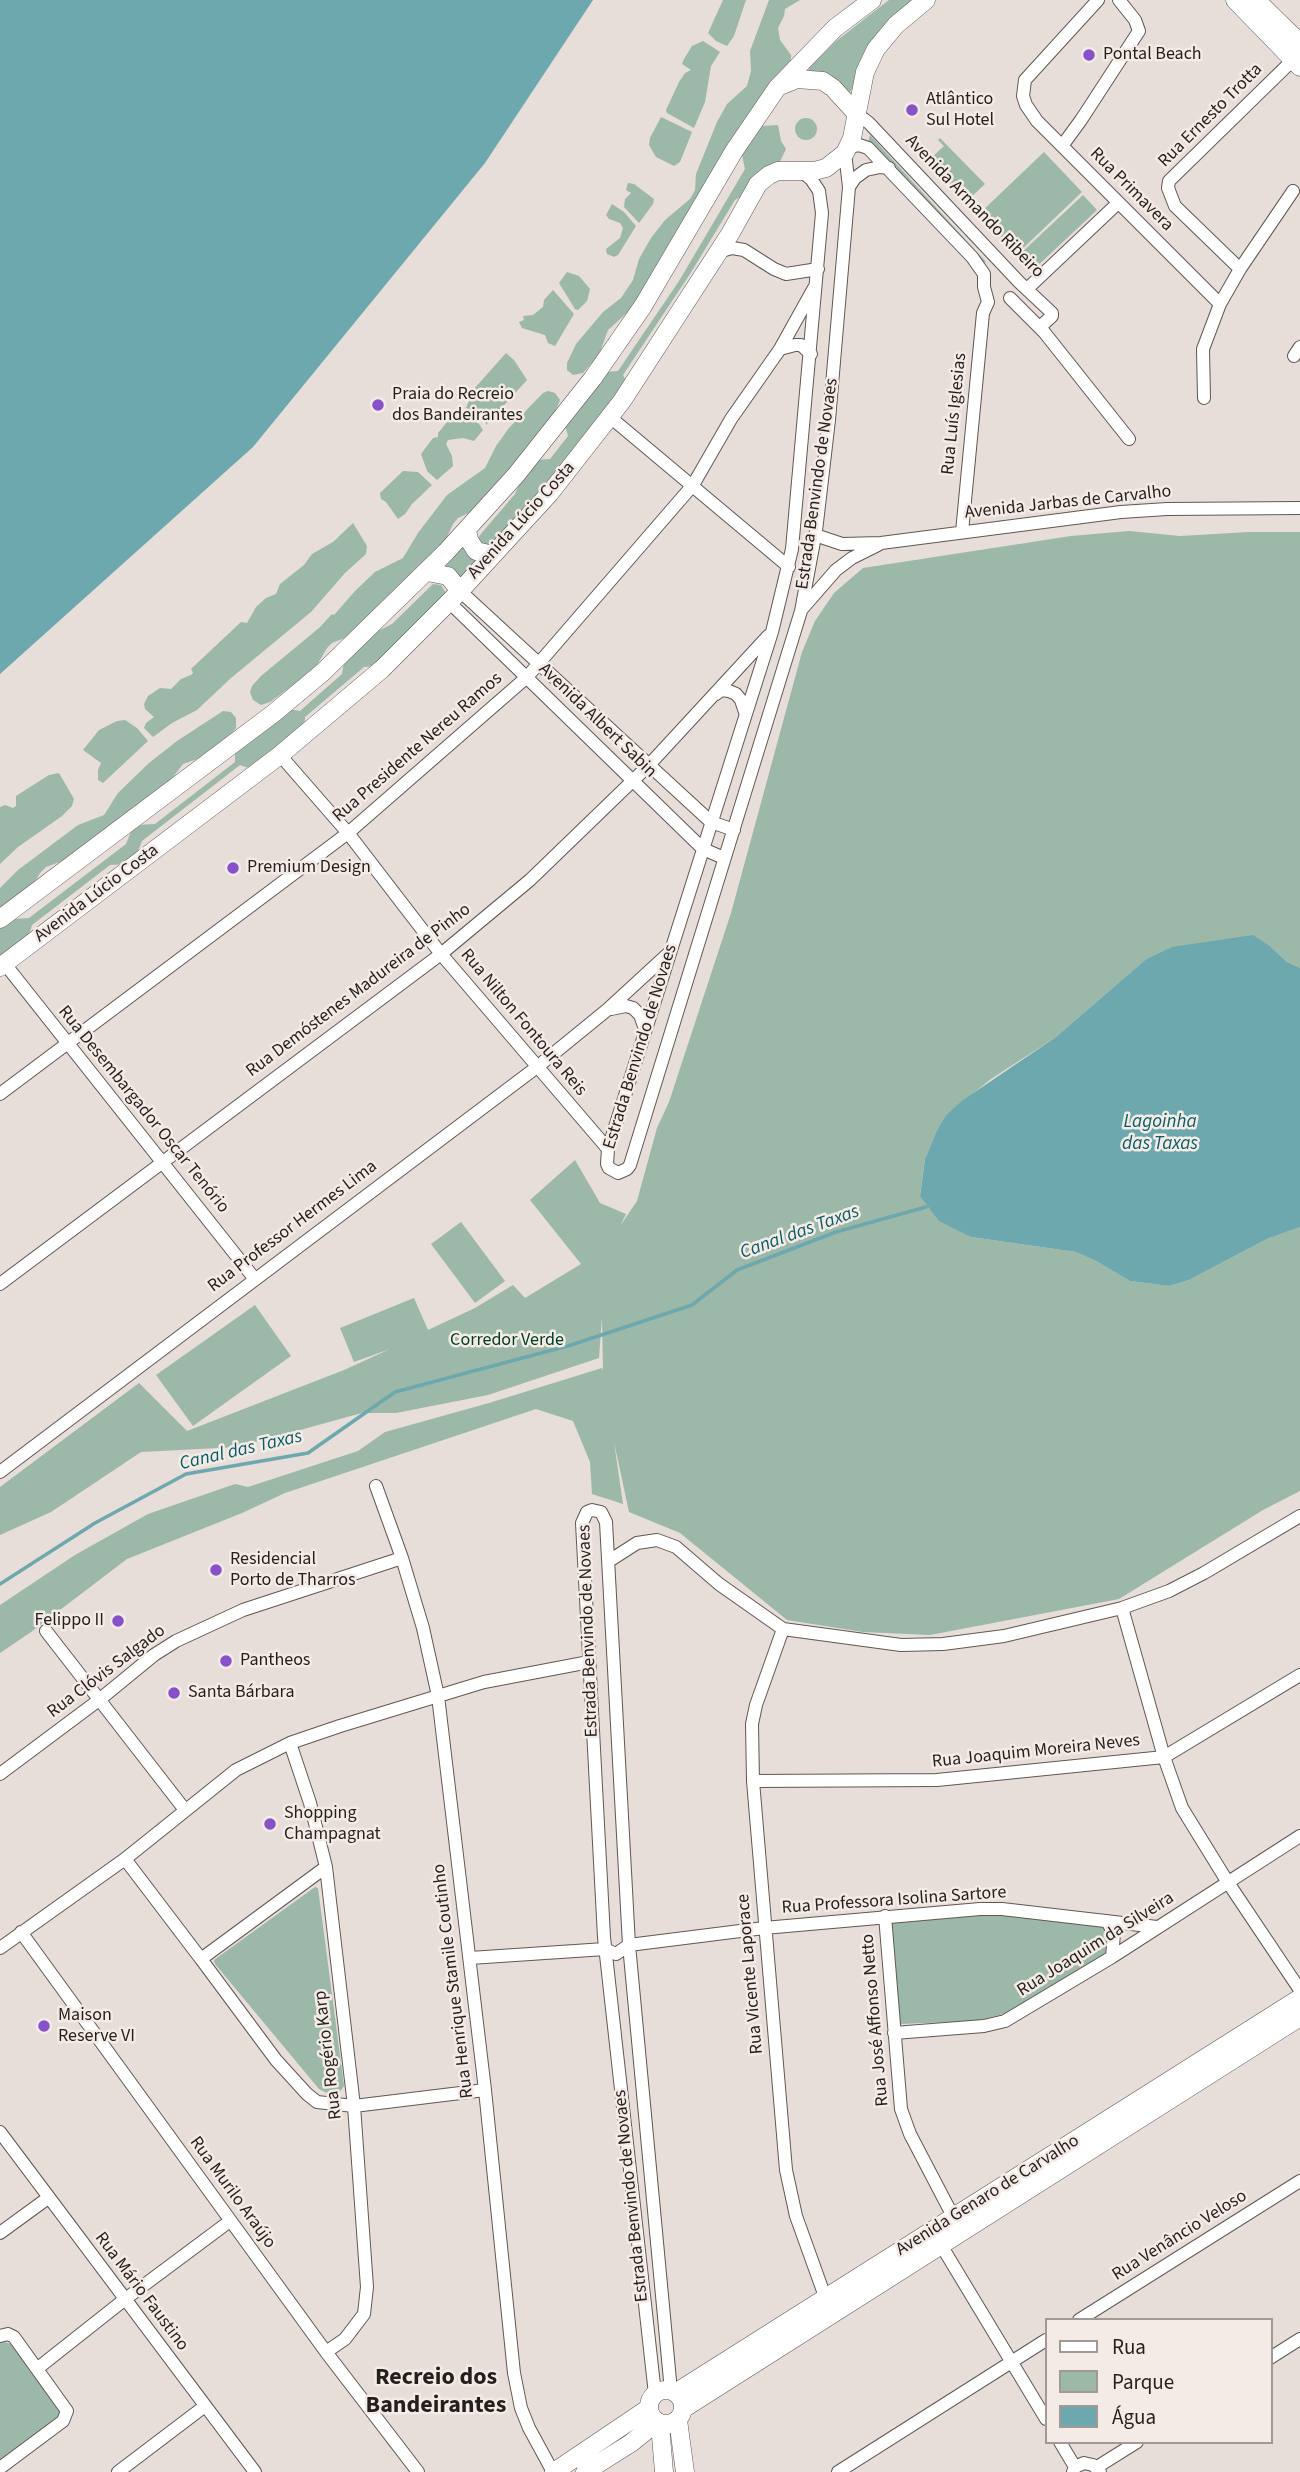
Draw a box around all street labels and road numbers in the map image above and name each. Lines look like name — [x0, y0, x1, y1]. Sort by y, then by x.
street label: Rua Ernesto Trotta — [1154, 59, 1268, 173]
street label: Avenida Armando Ribeiro — [900, 131, 1048, 283]
street label: Rua Primavera — [1085, 144, 1177, 236]
street label: Rua Luís Iglesias — [938, 352, 972, 476]
street label: Estrada Benvindo de Novaes — [792, 377, 844, 591]
street label: Avenida Lúcio Costa — [464, 458, 580, 584]
street label: Avenida Jarbas de Carvalho — [964, 481, 1172, 525]
street label: Avenida Albert Sabin — [533, 659, 661, 783]
street label: Rua Presidente Nereu Ramos — [329, 669, 507, 827]
street label: Avenida Lúcio Costa — [31, 840, 163, 948]
street label: Rua Demóstenes Madureira de Pinho — [242, 899, 476, 1083]
street label: Estrada Benvindo de Novaes — [600, 942, 682, 1152]
street label: Rua Nilton Fontoura Reis — [455, 945, 591, 1101]
street label: Rua Desembargador Oscar Tenório — [53, 1002, 233, 1218]
street label: Rua Professor Hermes Lima — [204, 1156, 382, 1298]
street label: Estrada Benvindo de Novaes — [574, 1524, 604, 1738]
street label: Rua Clóvis Salgado — [44, 1621, 170, 1723]
street label: Rua Joaquim Moreira Neves — [931, 1730, 1141, 1774]
street label: Rua Henrique Stamile Coutinho — [429, 1862, 479, 2100]
street label: Rua Professora Isolina Sartore — [781, 1882, 1007, 1920]
street label: Rua Joaquim da Silveira — [1014, 1888, 1178, 2002]
street label: Rua Vicente Laporace — [733, 1893, 769, 2055]
street label: Rua José Affonso Netto — [858, 1933, 894, 2107]
street label: Rua Rogério Karp — [310, 1989, 348, 2121]
street label: Estrada Benvindo de Novaes — [610, 2089, 654, 2303]
street label: Avenida Genaro de Carvalho — [892, 2131, 1084, 2261]
street label: Rua Murilo Araújo — [184, 2133, 280, 2253]
street label: Rua Venâncio Veloso — [1109, 2186, 1251, 2286]
street label: Rua Mário Faustino — [89, 2228, 193, 2356]

